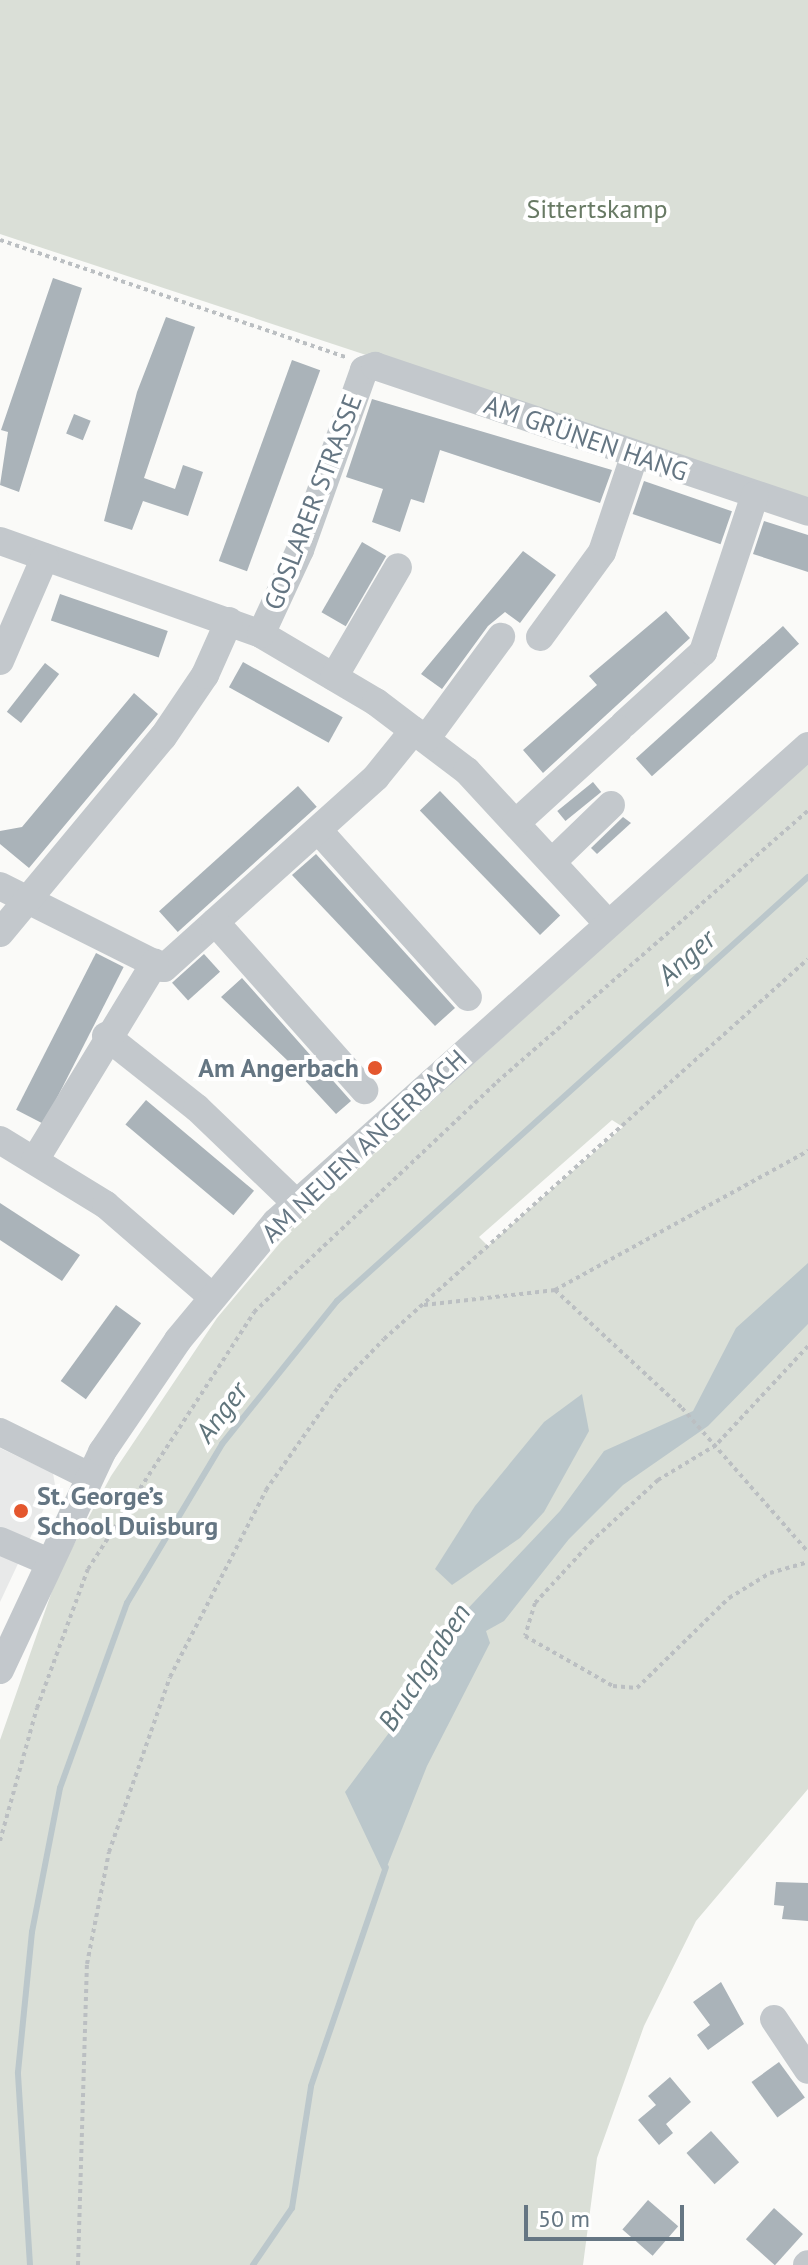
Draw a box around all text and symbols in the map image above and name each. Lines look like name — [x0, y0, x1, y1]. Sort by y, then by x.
park label: Sittertskamp — [526, 193, 668, 225]
street label: AM GRÜNEN HANG — [480, 389, 692, 487]
street label: GOSLARER STRASSE — [258, 390, 368, 614]
water label: Anger — [650, 922, 722, 992]
street label: AM NEUEN ANGERBACH — [255, 1043, 473, 1249]
place label: Am Angerbach — [197, 1052, 359, 1084]
marker: Am Angerbach — [366, 1059, 384, 1077]
water label: Anger — [188, 1375, 254, 1449]
place label: St. George’s School Duisburg — [37, 1480, 218, 1542]
marker: St. George’s School Duisburg — [12, 1502, 30, 1520]
water label: Bruchgraben — [371, 1597, 477, 1737]
scale bar — [528, 2189, 688, 2239]
text: 50 m — [538, 2203, 590, 2234]

